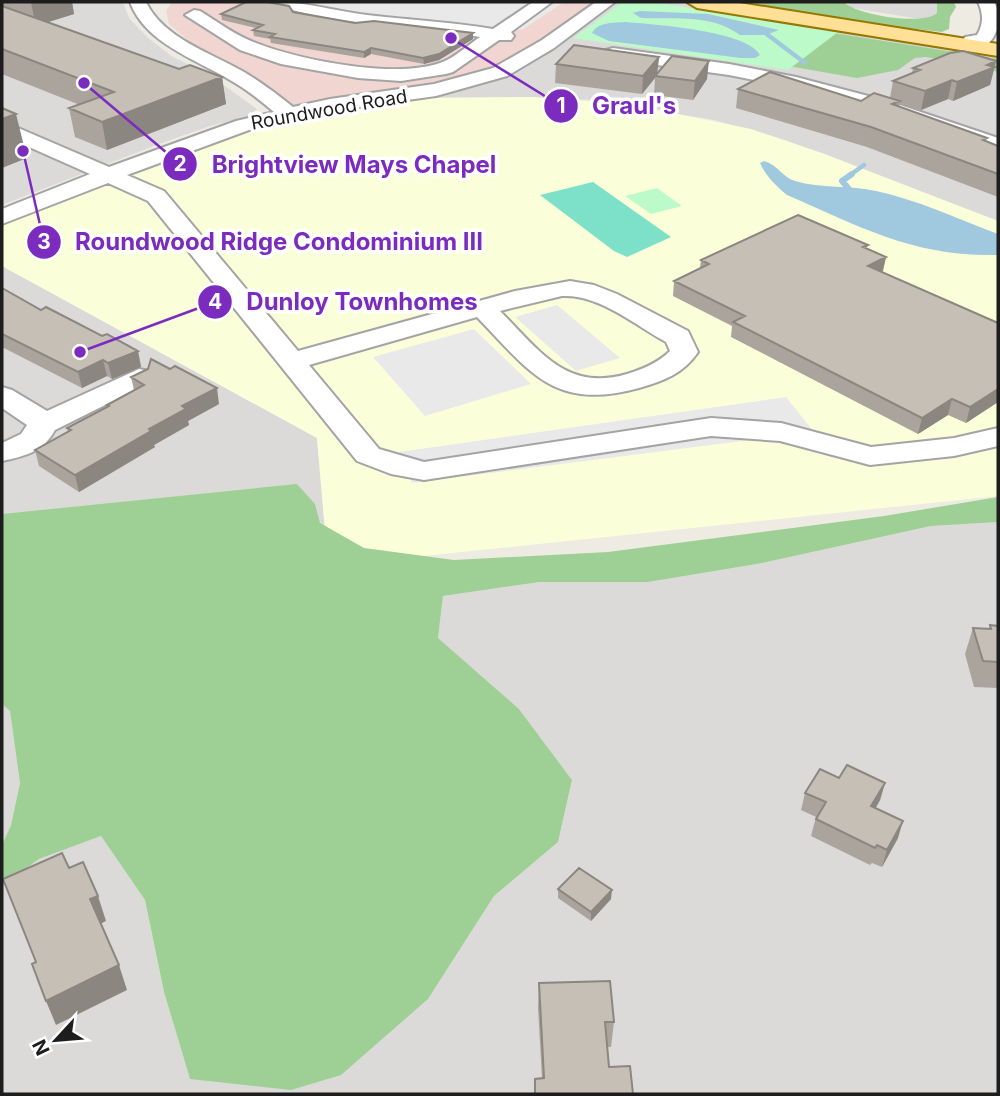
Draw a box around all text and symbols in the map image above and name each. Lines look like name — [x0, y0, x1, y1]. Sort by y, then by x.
callout: Graul's — [543, 83, 690, 128]
street label: Roundwood Road — [249, 84, 409, 135]
text: Graul's — [592, 91, 676, 120]
text: 1 — [556, 93, 566, 118]
callout: Brightview Mays Chapel — [163, 142, 511, 187]
text: Brightview Mays Chapel — [212, 150, 496, 179]
text: 2 — [173, 151, 187, 176]
callout: Roundwood Ridge Condominium III — [26, 219, 497, 264]
text: Roundwood Ridge Condominium III — [75, 227, 483, 256]
text: 3 — [37, 229, 51, 254]
callout: Dunloy Townhomes — [198, 279, 492, 324]
text: Dunloy Townhomes — [246, 287, 478, 316]
text: 4 — [208, 289, 222, 314]
north arrow — [21, 1005, 91, 1075]
text: N — [28, 1036, 55, 1059]

